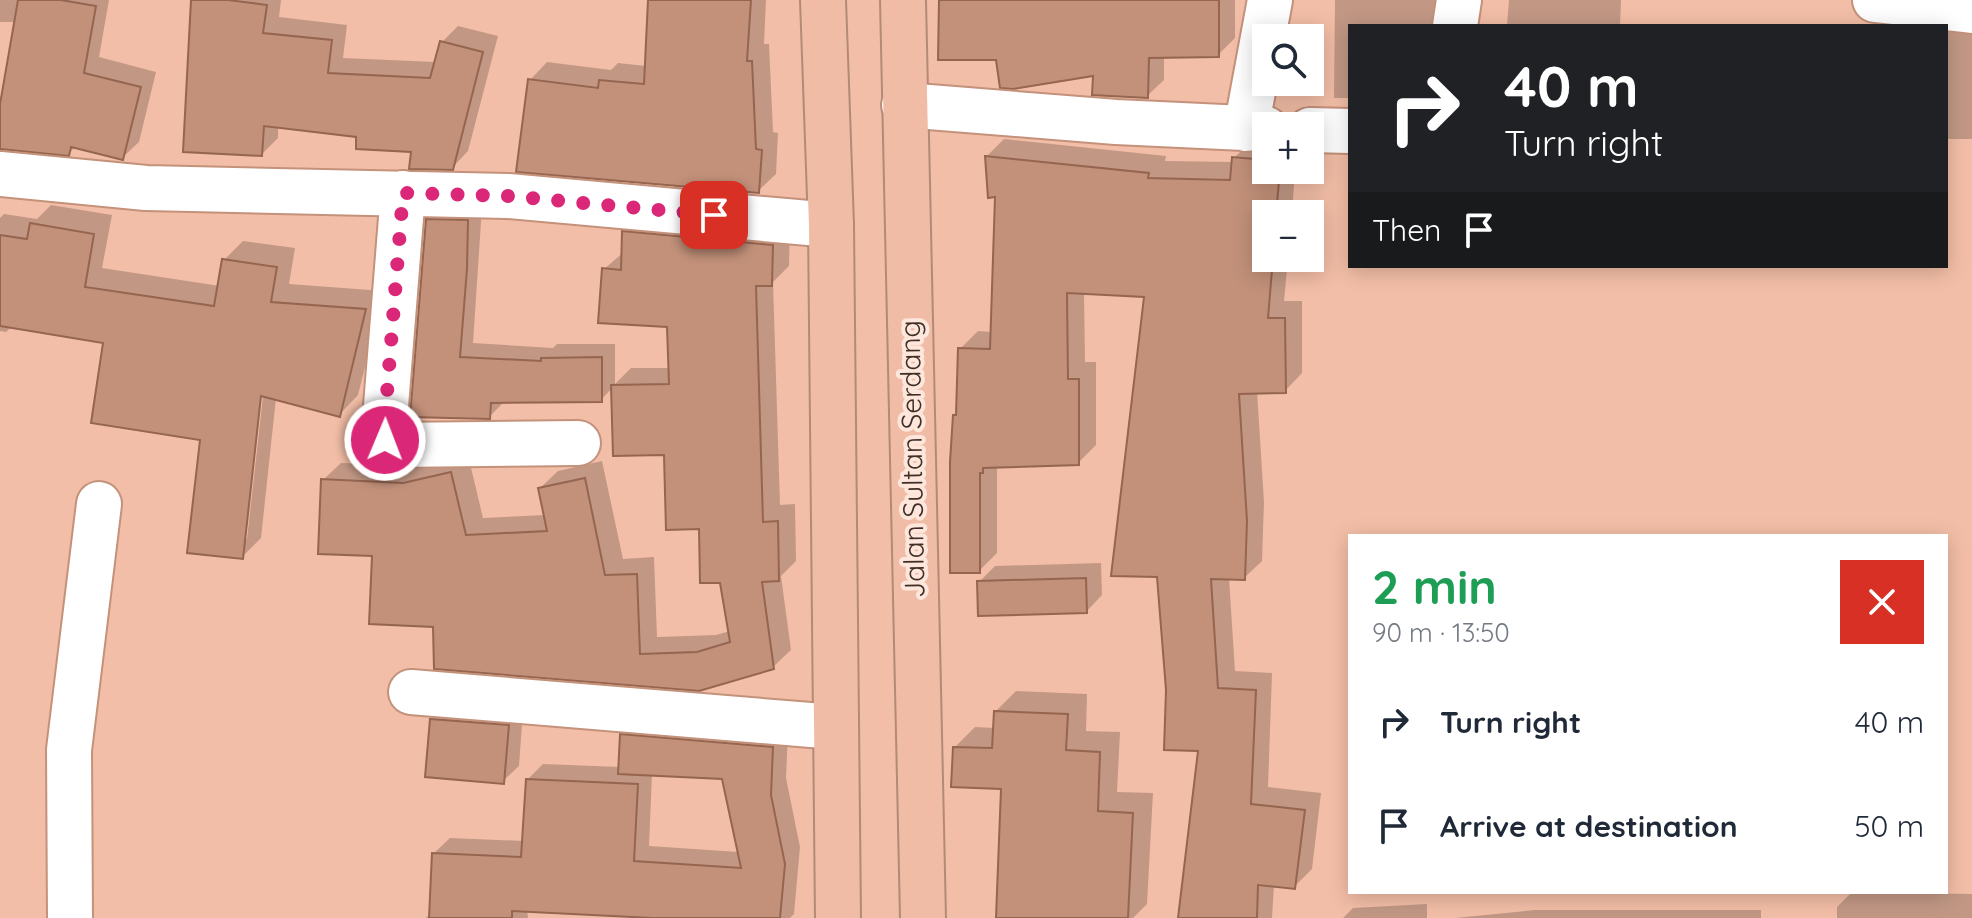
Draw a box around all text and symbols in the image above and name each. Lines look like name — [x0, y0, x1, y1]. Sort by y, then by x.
map controls — [1252, 24, 1324, 272]
button: search — [1252, 24, 1324, 96]
text: 40 m — [1504, 51, 1639, 121]
icon: right — [1372, 56, 1476, 160]
button: + — [1252, 112, 1324, 184]
text: Turn right — [1504, 120, 1663, 165]
pin — [680, 181, 748, 249]
icon: arrive — [692, 193, 736, 237]
button: − — [1252, 200, 1324, 272]
icon: arrive — [1457, 208, 1501, 252]
text: Then — [1372, 211, 1441, 249]
street label: Jalan Sultan Serdang — [892, 320, 931, 598]
position arrow — [343, 398, 427, 482]
text: 2 min — [1372, 556, 1497, 616]
button: close — [1840, 560, 1924, 644]
text: 90 m · 13:50 — [1372, 616, 1510, 649]
icon: right — [1372, 700, 1416, 744]
text: Turn right — [1440, 703, 1581, 741]
text: 40 m — [1855, 703, 1924, 741]
icon: arrive — [1372, 804, 1416, 848]
text: Arrive at destination — [1440, 807, 1738, 845]
text: 50 m — [1854, 807, 1924, 845]

